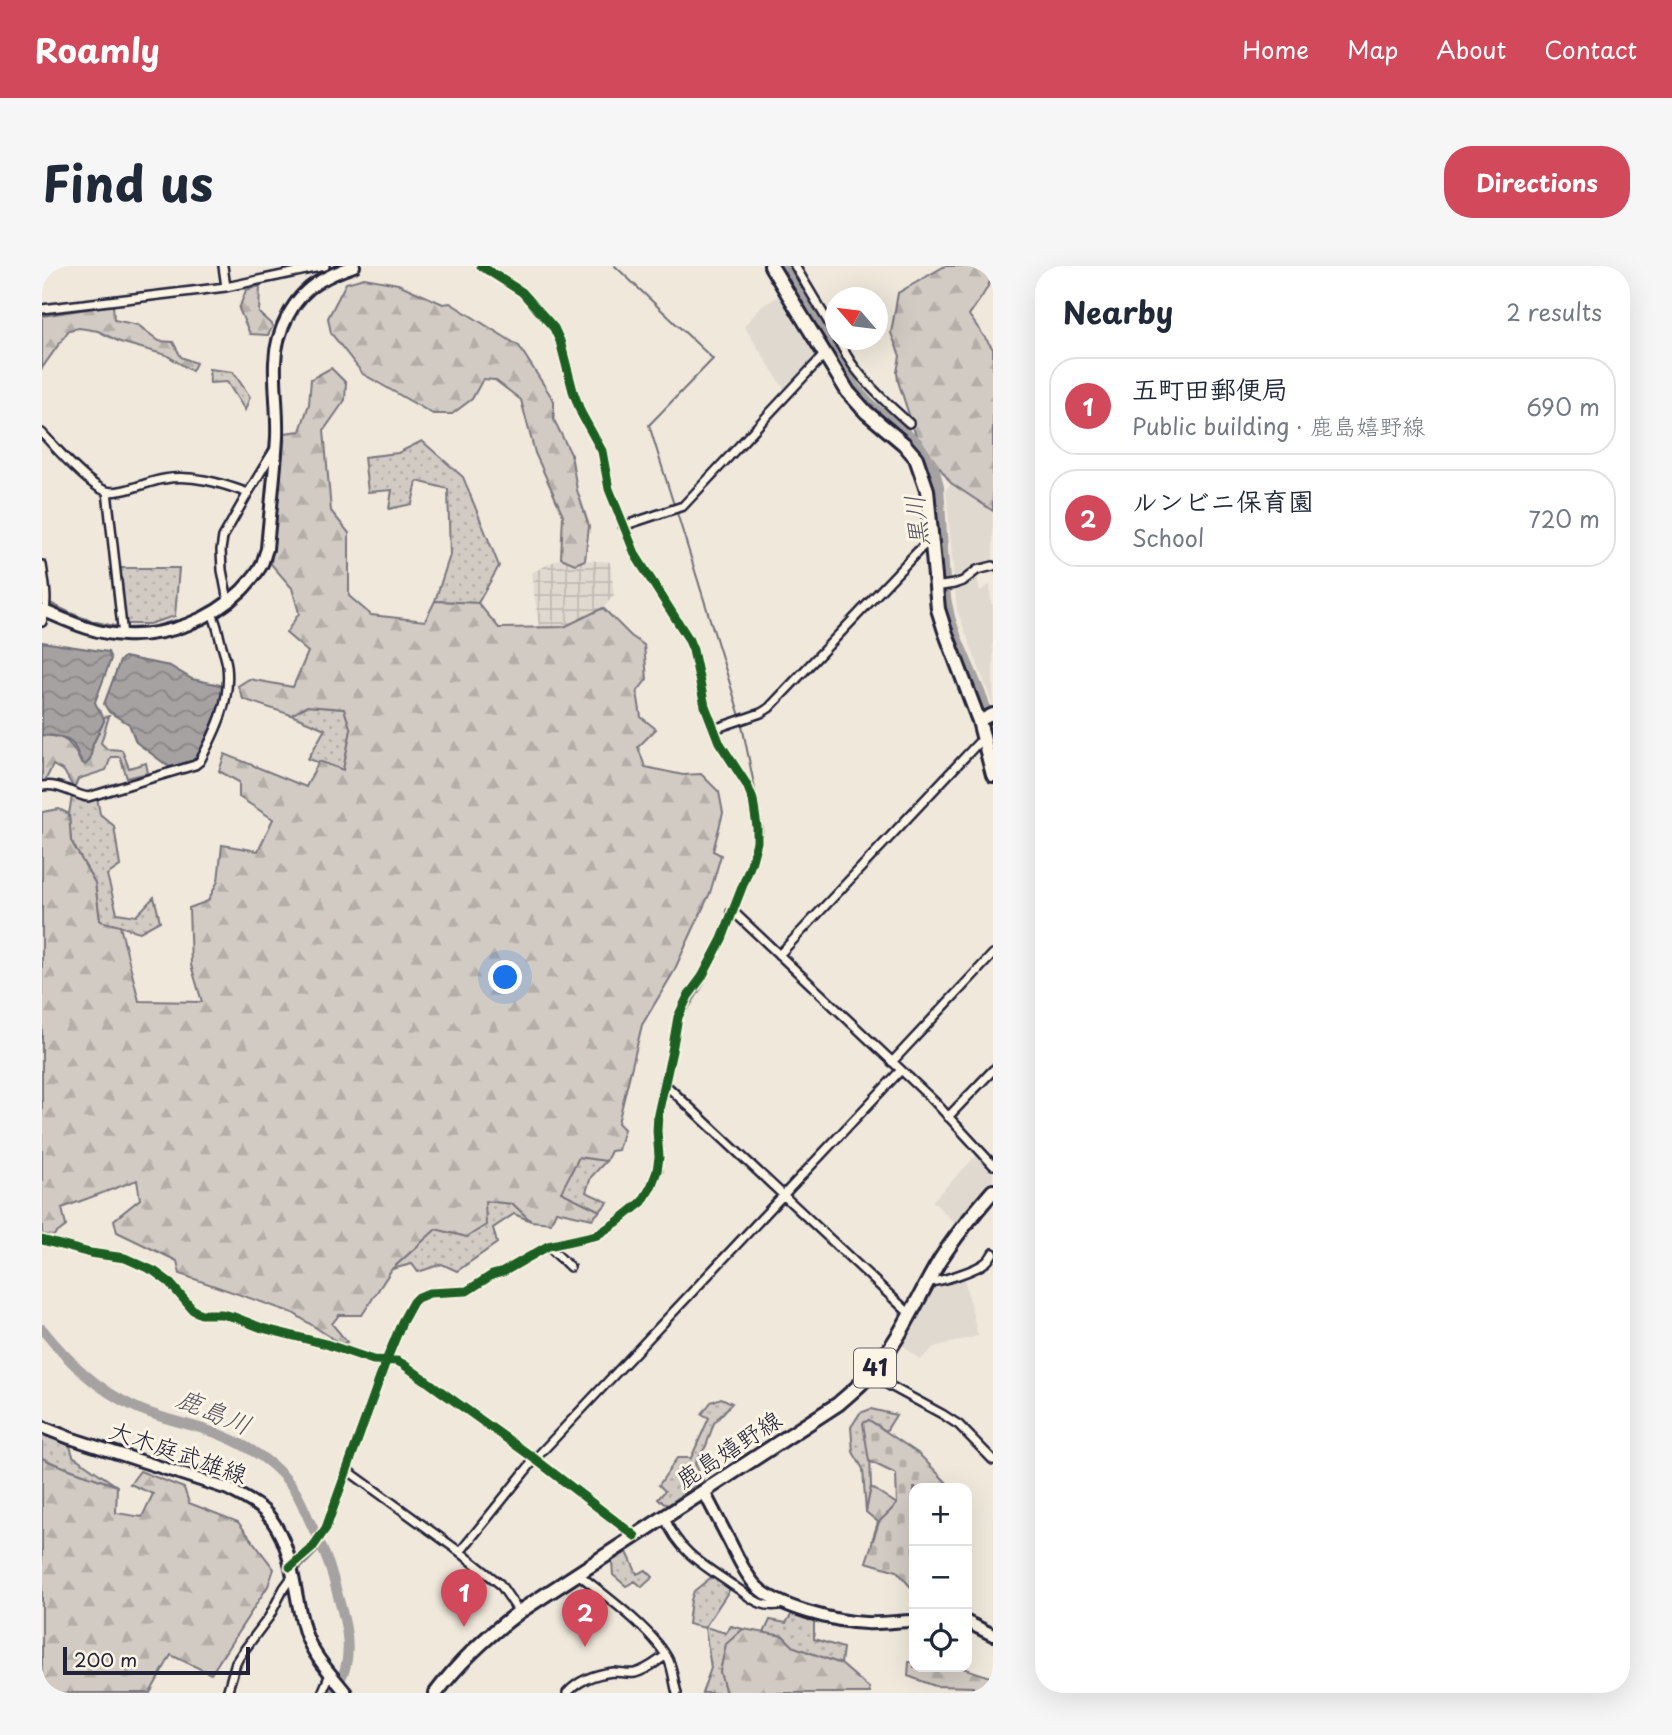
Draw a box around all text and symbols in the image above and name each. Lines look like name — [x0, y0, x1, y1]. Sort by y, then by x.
text: Roamly — [35, 24, 160, 74]
text: Home — [1242, 31, 1309, 67]
text: Map — [1347, 31, 1398, 67]
text: About — [1436, 31, 1506, 67]
text: Contact — [1544, 31, 1637, 67]
text: Find us — [42, 145, 213, 219]
button: Directions — [1444, 146, 1630, 218]
north arrow — [825, 287, 888, 350]
text: Nearby — [1063, 289, 1173, 334]
text: 2 results — [1506, 294, 1602, 329]
text: 五町田郵便局 — [1132, 369, 1288, 408]
text: 1 — [1083, 389, 1094, 424]
text: 690 m — [1526, 389, 1600, 424]
text: Public building · 鹿島嬉野線 — [1132, 408, 1425, 443]
text: ルンビニ保育園 — [1132, 481, 1314, 520]
water label: 黒川 — [893, 493, 938, 549]
text: 2 — [1080, 501, 1096, 536]
text: 720 m — [1528, 501, 1600, 536]
text: School — [1132, 520, 1204, 555]
your location — [488, 960, 522, 994]
road number: 41 — [854, 1348, 896, 1387]
water label: 鹿島川 — [171, 1377, 258, 1444]
street label: 鹿島嬉野線 — [668, 1401, 788, 1496]
street label: 大木庭武雄線 — [105, 1411, 253, 1492]
map controls — [909, 1483, 972, 1672]
button: + — [909, 1483, 972, 1546]
button: − — [909, 1546, 972, 1609]
pin: 1 — [441, 1569, 487, 1627]
pin: 2 — [562, 1589, 608, 1647]
button: locate — [909, 1609, 972, 1672]
scale bar — [63, 1644, 250, 1676]
text: 200 m — [74, 1645, 137, 1673]

